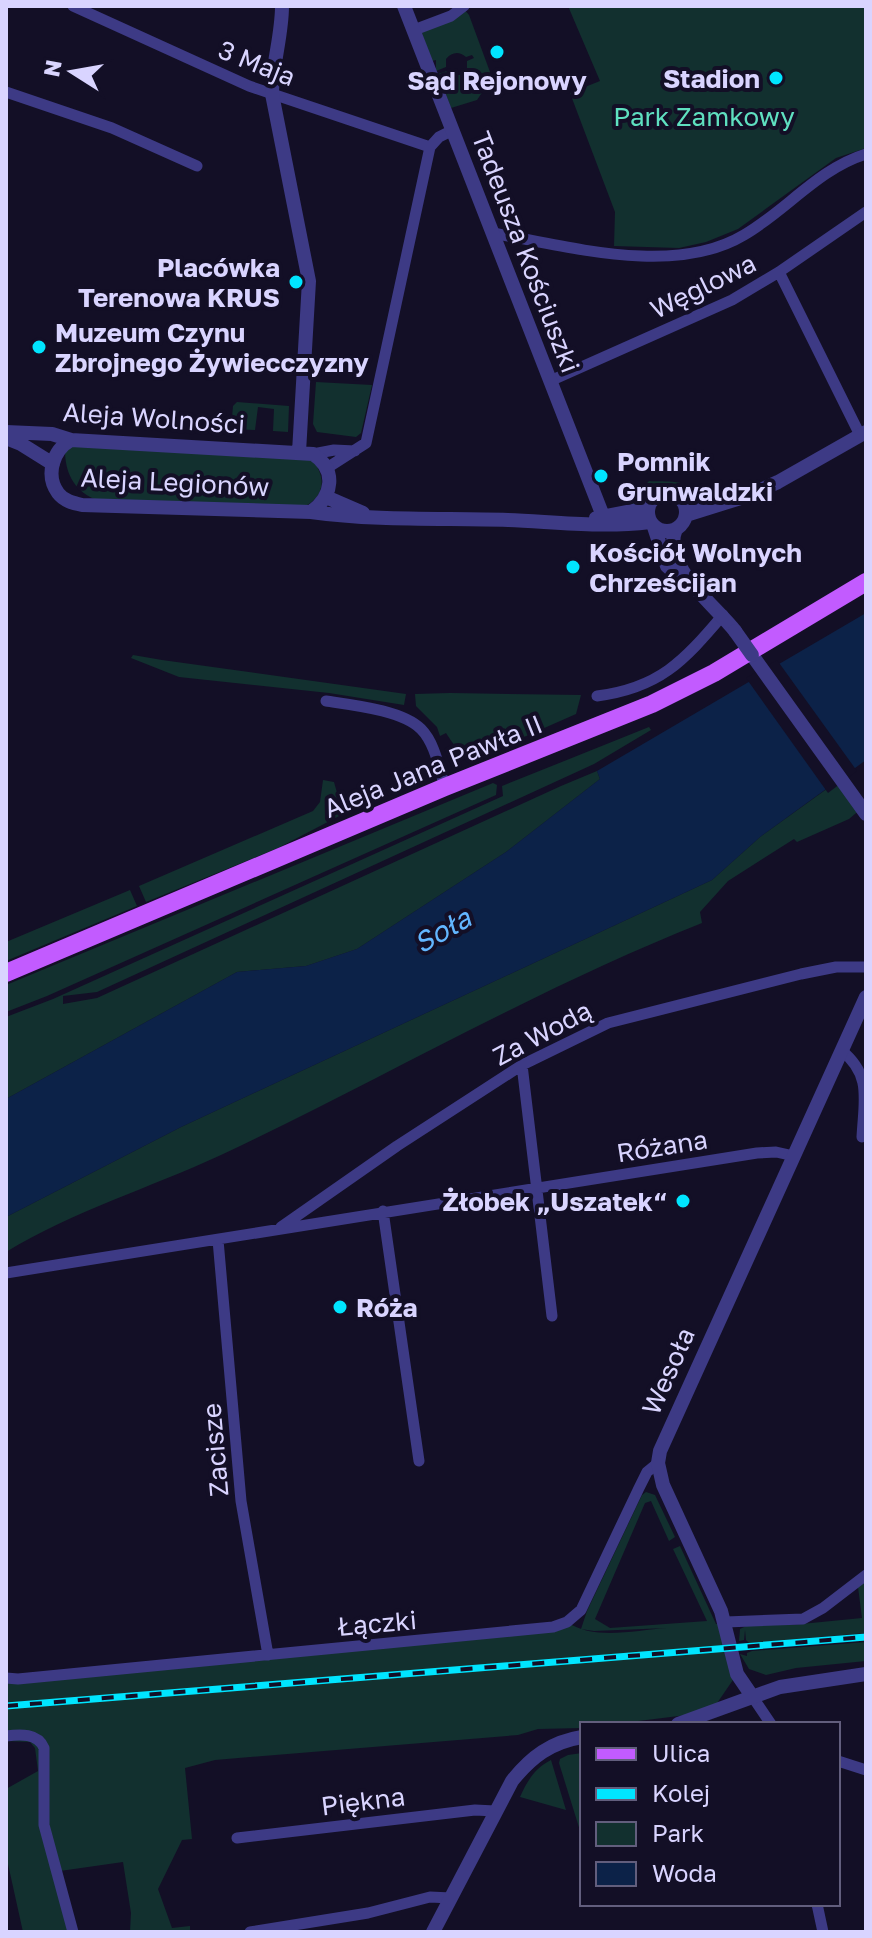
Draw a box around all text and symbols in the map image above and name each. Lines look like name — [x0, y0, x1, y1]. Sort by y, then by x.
north arrow — [32, 32, 112, 112]
street label: 3 Maja — [214, 34, 300, 92]
marker: Sąd Rejonowy — [488, 43, 506, 61]
text: N — [37, 57, 67, 79]
place label: Stadion — [663, 63, 760, 94]
place label: Sąd Rejonowy — [407, 65, 587, 96]
marker: Stadion — [767, 69, 785, 87]
park label: Park Zamkowy — [613, 101, 795, 132]
street label: Tadeusza Kościuszki — [466, 127, 586, 377]
street label: Węglowa — [645, 247, 761, 325]
place label: Placówka Terenowa KRUS — [78, 252, 280, 313]
marker: Placówka Terenowa KRUS — [287, 273, 305, 291]
place label: Muzeum Czynu Zbrojnego Żywiecczyzny — [55, 317, 369, 378]
marker: Muzeum Czynu Zbrojnego Żywiecczyzny — [30, 338, 48, 356]
street label: Aleja Wolności — [62, 396, 246, 440]
place label: Pomnik Grunwaldzki — [617, 446, 773, 507]
street label: Aleja Legionów — [80, 462, 270, 502]
marker: Pomnik Grunwaldzki — [592, 467, 610, 485]
place label: Kościół Wolnych Chrześcijan — [589, 537, 802, 598]
marker: Kościół Wolnych Chrześcijan — [564, 558, 582, 576]
street label: Aleja Jana Pawła II — [319, 708, 547, 824]
water label: Soła — [408, 900, 477, 959]
street label: Za Wodą — [487, 994, 597, 1072]
street label: Różana — [614, 1124, 710, 1168]
place label: Żłobek „Uszatek“ — [442, 1186, 667, 1217]
marker: Żłobek „Uszatek“ — [674, 1192, 692, 1210]
place label: Róża — [356, 1292, 418, 1323]
marker: Róża — [331, 1298, 349, 1316]
street label: Wesoła — [635, 1323, 701, 1419]
street label: Zacisze — [195, 1402, 235, 1498]
street label: Łączki — [336, 1604, 418, 1642]
legend — [580, 1722, 840, 1906]
text: Ulica — [652, 1738, 710, 1767]
text: Kolej — [652, 1778, 710, 1807]
street label: Piękna — [319, 1780, 407, 1822]
text: Park — [652, 1818, 704, 1847]
text: Woda — [652, 1858, 717, 1887]

